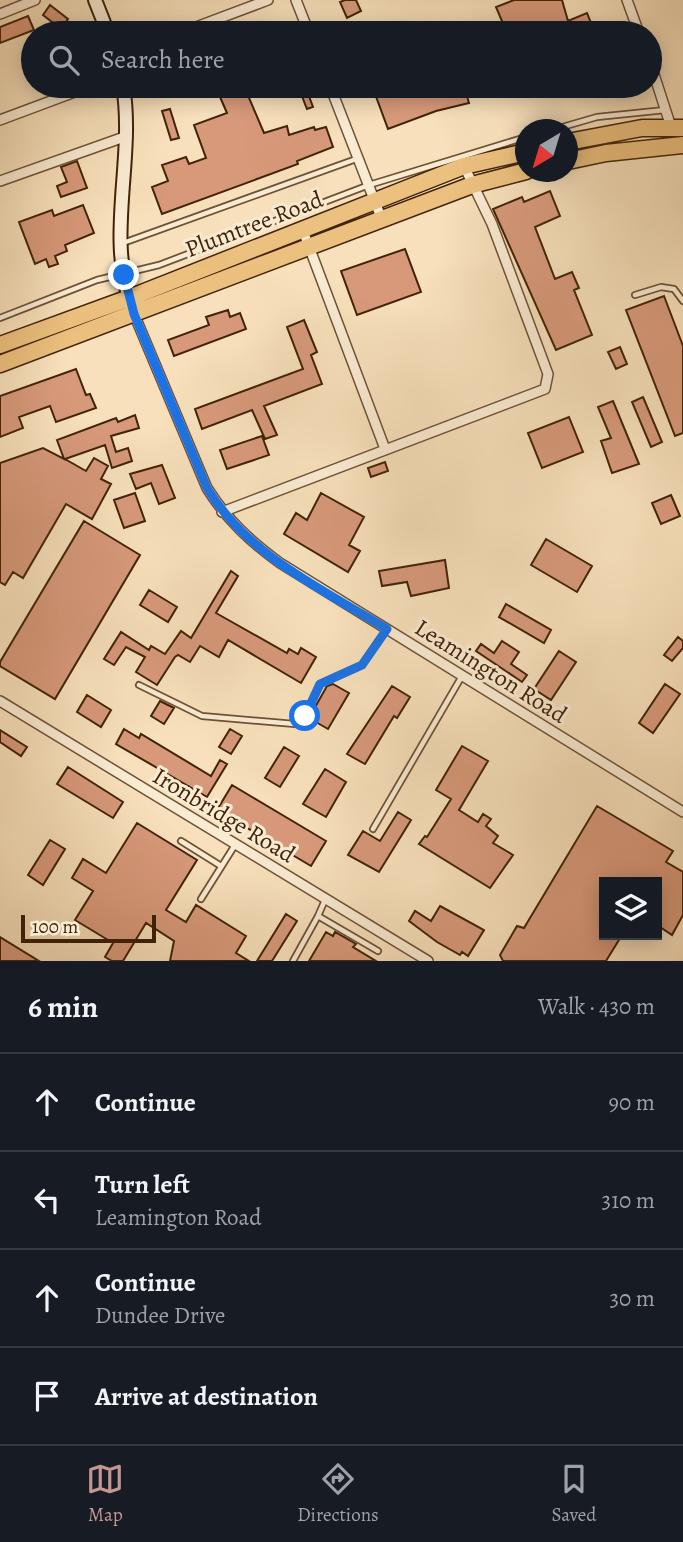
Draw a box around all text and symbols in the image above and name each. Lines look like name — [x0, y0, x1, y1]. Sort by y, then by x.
search box — [21, 21, 662, 98]
icon: search — [45, 41, 83, 79]
text: Search here — [101, 42, 225, 77]
north arrow — [515, 119, 578, 182]
street label: Plumtree Road — [181, 183, 328, 265]
route end — [108, 259, 139, 290]
street label: Leamington Road — [409, 611, 573, 731]
route start — [289, 700, 320, 731]
street label: Ironbridge Road — [147, 760, 301, 870]
map controls — [599, 877, 662, 940]
button: layers — [599, 877, 662, 940]
scale bar — [21, 912, 156, 944]
text: 100 m — [32, 914, 78, 940]
text: 6 min — [28, 987, 98, 1027]
text: Walk · 430 m — [538, 991, 655, 1022]
icon: ahead — [28, 1083, 66, 1121]
text: Continue — [95, 1085, 196, 1120]
text: 90 m — [609, 1087, 655, 1118]
text: Turn left — [95, 1167, 190, 1202]
icon: left — [28, 1181, 66, 1219]
text: 310 m — [602, 1185, 655, 1216]
text: Leamington Road — [95, 1202, 262, 1233]
text: Continue — [95, 1265, 196, 1300]
icon: ahead — [28, 1279, 66, 1317]
text: 30 m — [609, 1283, 655, 1314]
text: Dundee Drive — [95, 1300, 225, 1331]
icon: arrive — [28, 1377, 66, 1415]
text: Arrive at destination — [95, 1379, 318, 1414]
tab: Map — [86, 1460, 124, 1528]
tab: Directions — [297, 1460, 379, 1528]
tab: Saved — [552, 1460, 597, 1528]

